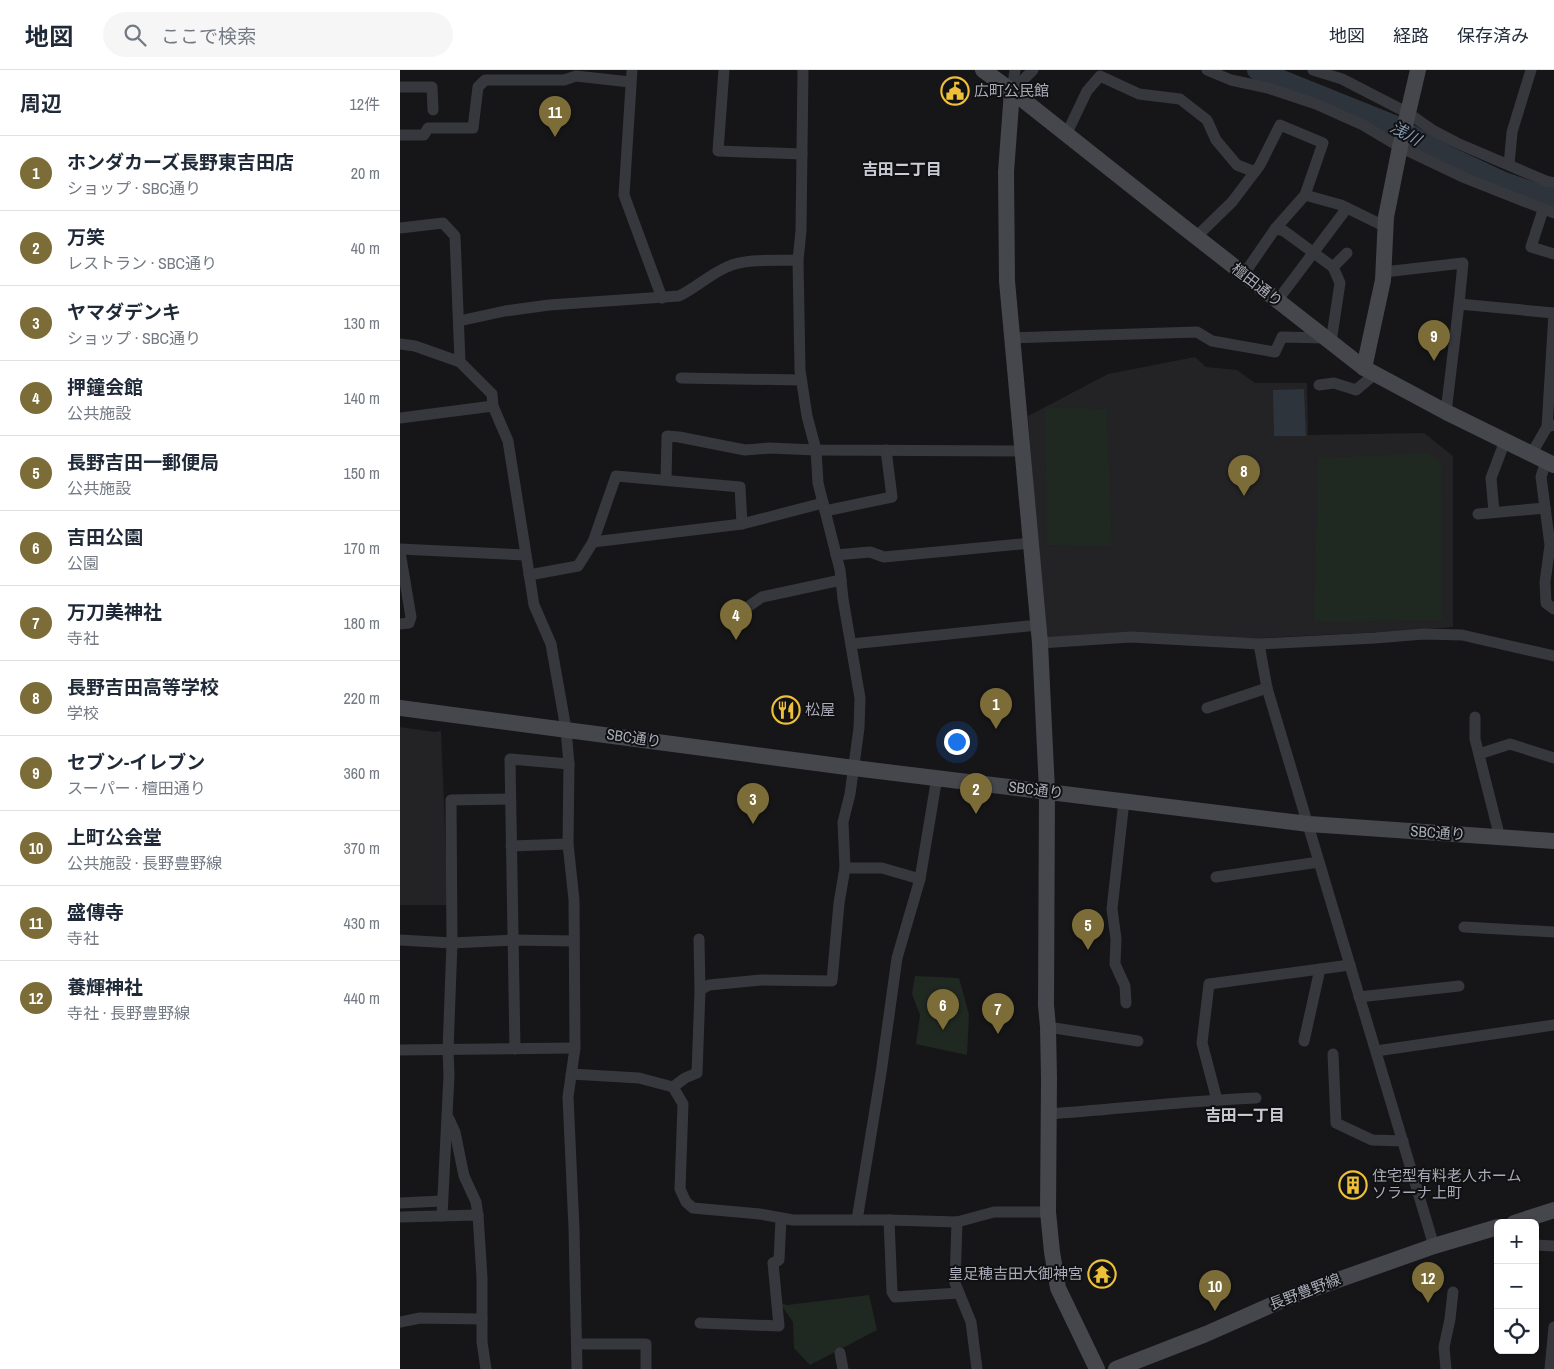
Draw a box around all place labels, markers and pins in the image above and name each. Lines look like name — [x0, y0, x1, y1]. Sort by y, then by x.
public building icon: 広町公民館 — [940, 76, 970, 106]
place label: 広町公民館 — [974, 80, 1049, 101]
pin: 11 — [539, 96, 571, 137]
pin: 9 — [1418, 320, 1450, 361]
pin: 8 — [1228, 455, 1260, 496]
pin: 4 — [720, 599, 752, 640]
pin: 1 — [980, 688, 1012, 729]
restaurant icon: 松屋 — [771, 695, 801, 725]
place label: 松屋 — [805, 699, 835, 720]
pin: 2 — [960, 773, 992, 814]
pin: 3 — [737, 783, 769, 824]
pin: 5 — [1072, 909, 1104, 950]
pin: 6 — [927, 989, 959, 1030]
pin: 7 — [982, 993, 1014, 1034]
place label: 住宅型有料老人ホーム ソラーナ上町 — [1372, 1165, 1522, 1203]
building icon: 住宅型有料老人ホーム ソラーナ上町 — [1338, 1170, 1368, 1200]
temple icon: 皇足穂吉田大御神宮 — [1087, 1259, 1117, 1289]
pin: 12 — [1412, 1262, 1444, 1303]
place label: 皇足穂吉田大御神宮 — [948, 1263, 1083, 1284]
pin: 10 — [1199, 1270, 1231, 1311]

